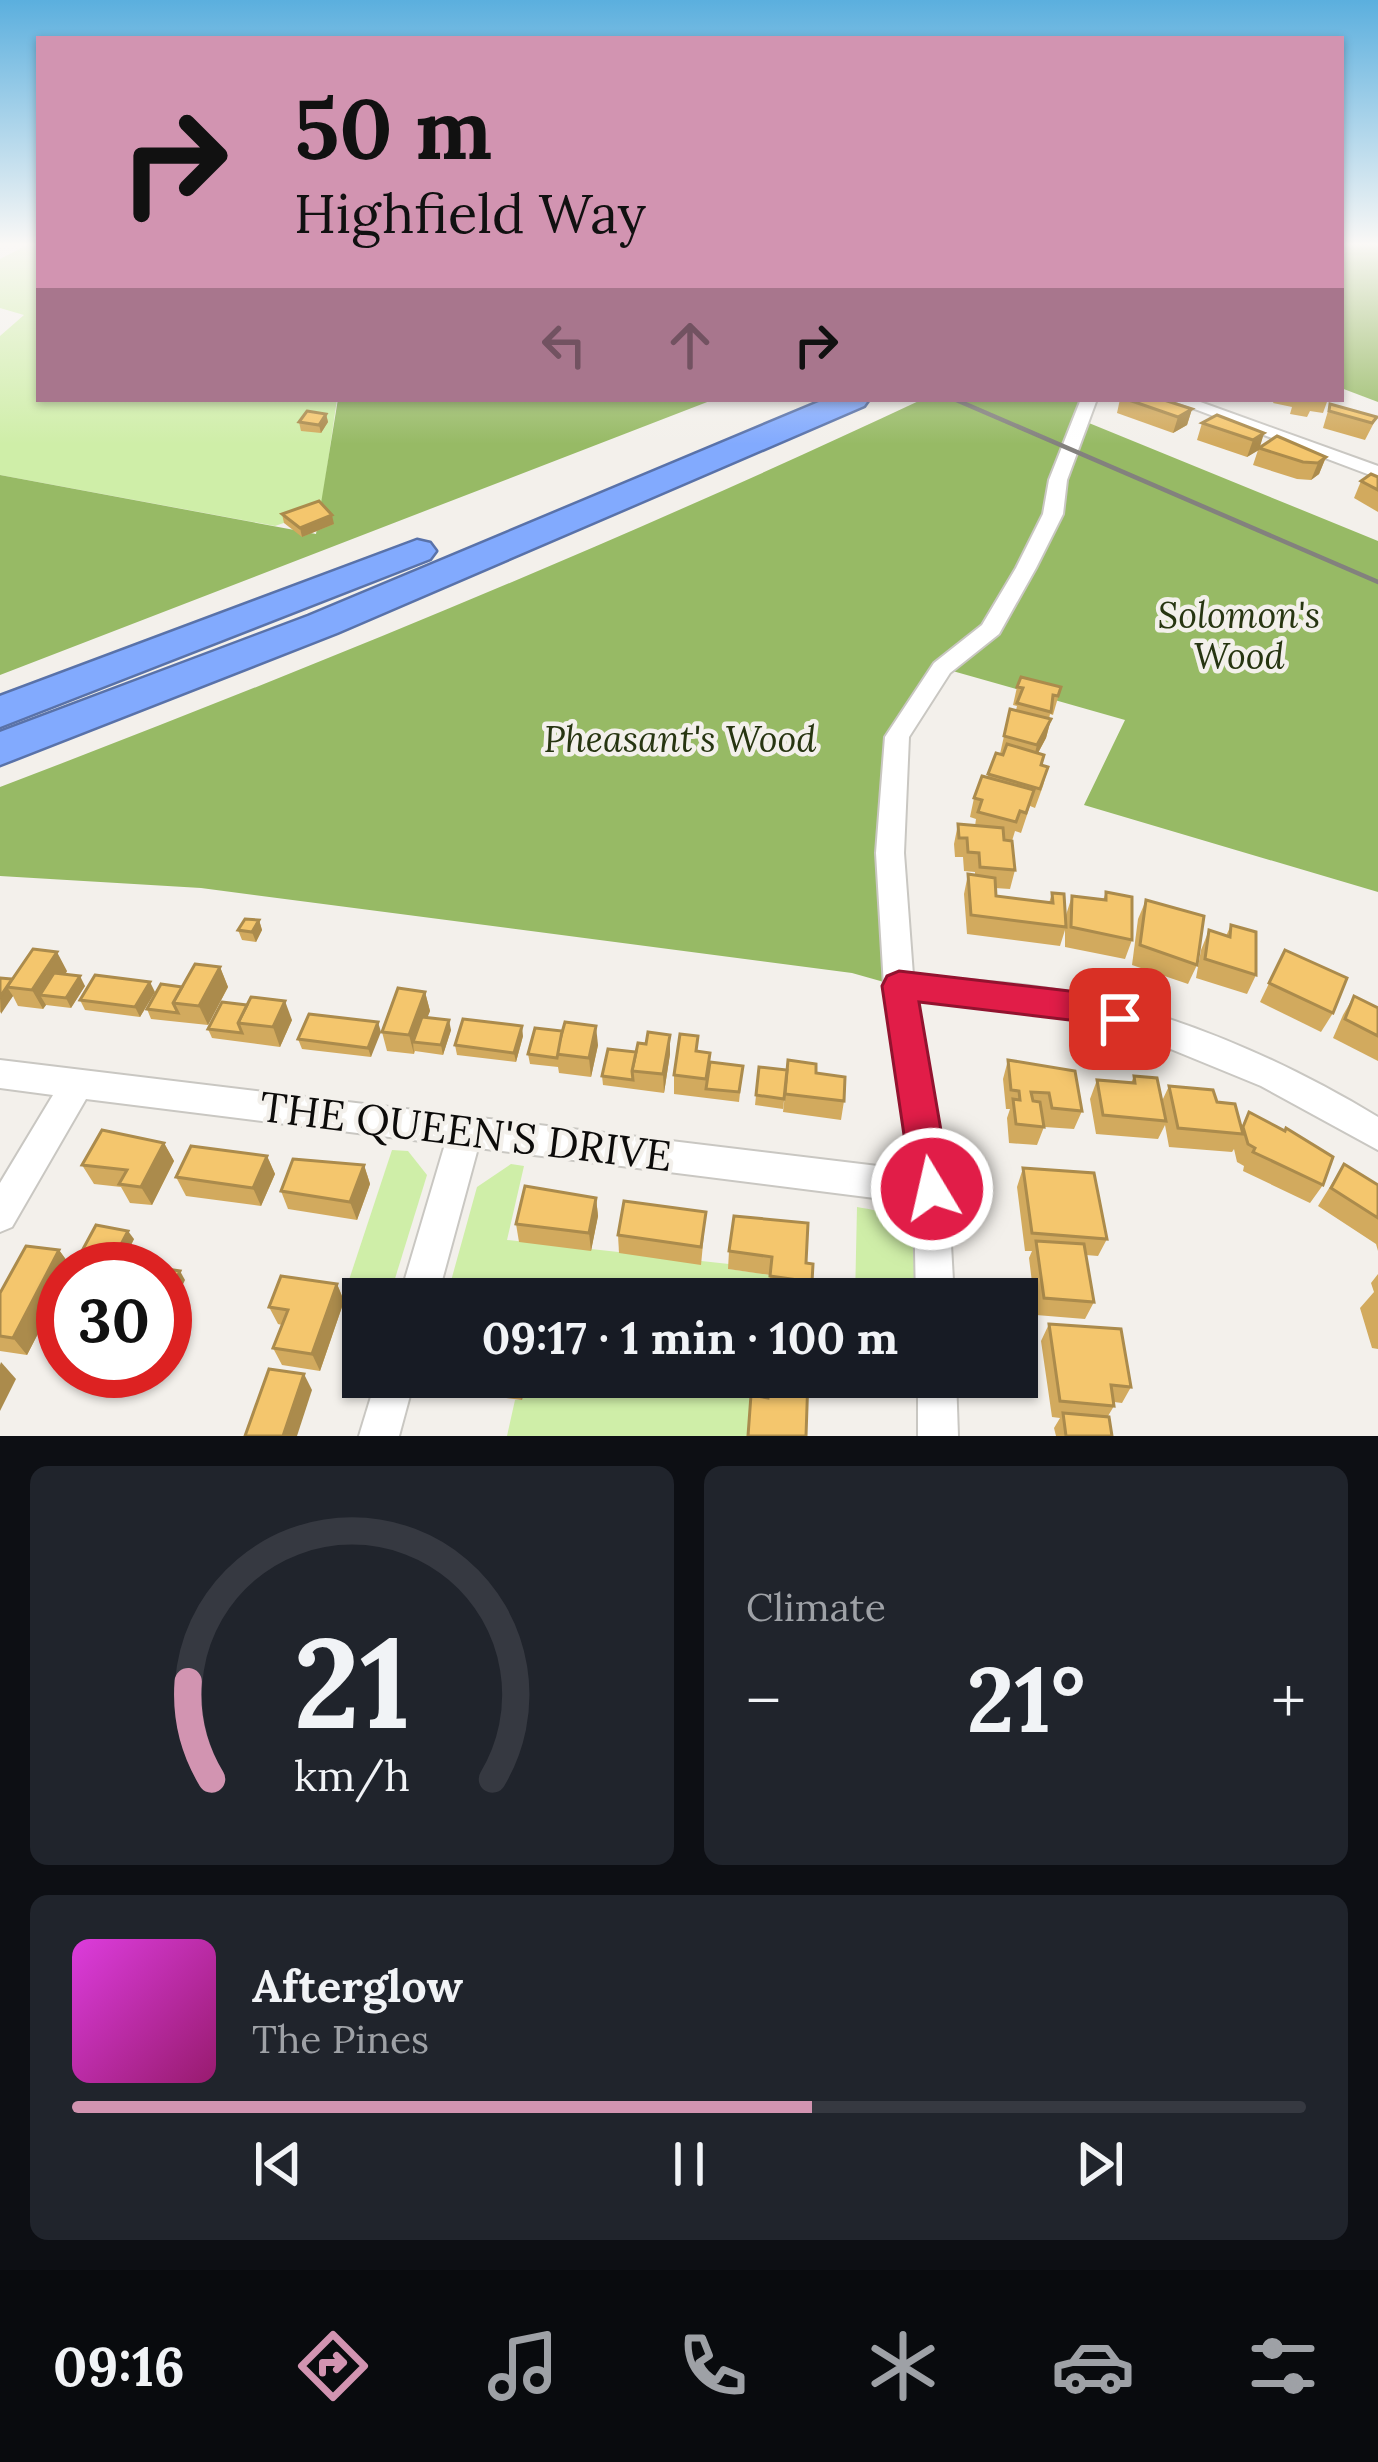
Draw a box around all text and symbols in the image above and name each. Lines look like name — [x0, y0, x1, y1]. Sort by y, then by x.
text: 50 m — [294, 74, 492, 182]
icon: right — [96, 84, 252, 240]
text: Highfield Way — [294, 179, 646, 248]
icon: left — [531, 312, 597, 378]
icon: ahead — [657, 312, 723, 378]
icon: right — [783, 312, 849, 378]
park label: Solomon's Wood — [1158, 592, 1320, 679]
park label: Pheasant's Wood — [544, 716, 816, 762]
pin — [1069, 968, 1171, 1070]
icon: arrive — [1087, 986, 1153, 1052]
street label: THE QUEEN'S DRIVE — [257, 1079, 675, 1183]
position arrow — [869, 1126, 995, 1252]
speed limit sign: 30 — [36, 1242, 192, 1398]
text: 09:17 · 1 min · 100 m — [482, 1309, 898, 1366]
text: Climate — [746, 1582, 886, 1632]
text: 21 — [293, 1602, 411, 1762]
text: 21° — [967, 1641, 1085, 1757]
text: − — [746, 1658, 781, 1742]
text: + — [1271, 1658, 1306, 1742]
text: km/h — [294, 1747, 410, 1802]
text: Afterglow — [252, 1957, 463, 2014]
text: The Pines — [252, 2014, 429, 2064]
icon: previous — [245, 2131, 311, 2197]
icon: pause — [656, 2131, 722, 2197]
icon: next — [1067, 2131, 1133, 2197]
icon: directions — [291, 2324, 375, 2408]
icon: music — [481, 2324, 565, 2408]
icon: phone — [671, 2324, 755, 2408]
icon: climate — [861, 2324, 945, 2408]
icon: car — [1051, 2324, 1135, 2408]
icon: filters — [1241, 2324, 1325, 2408]
text: 09:16 — [53, 2332, 185, 2401]

